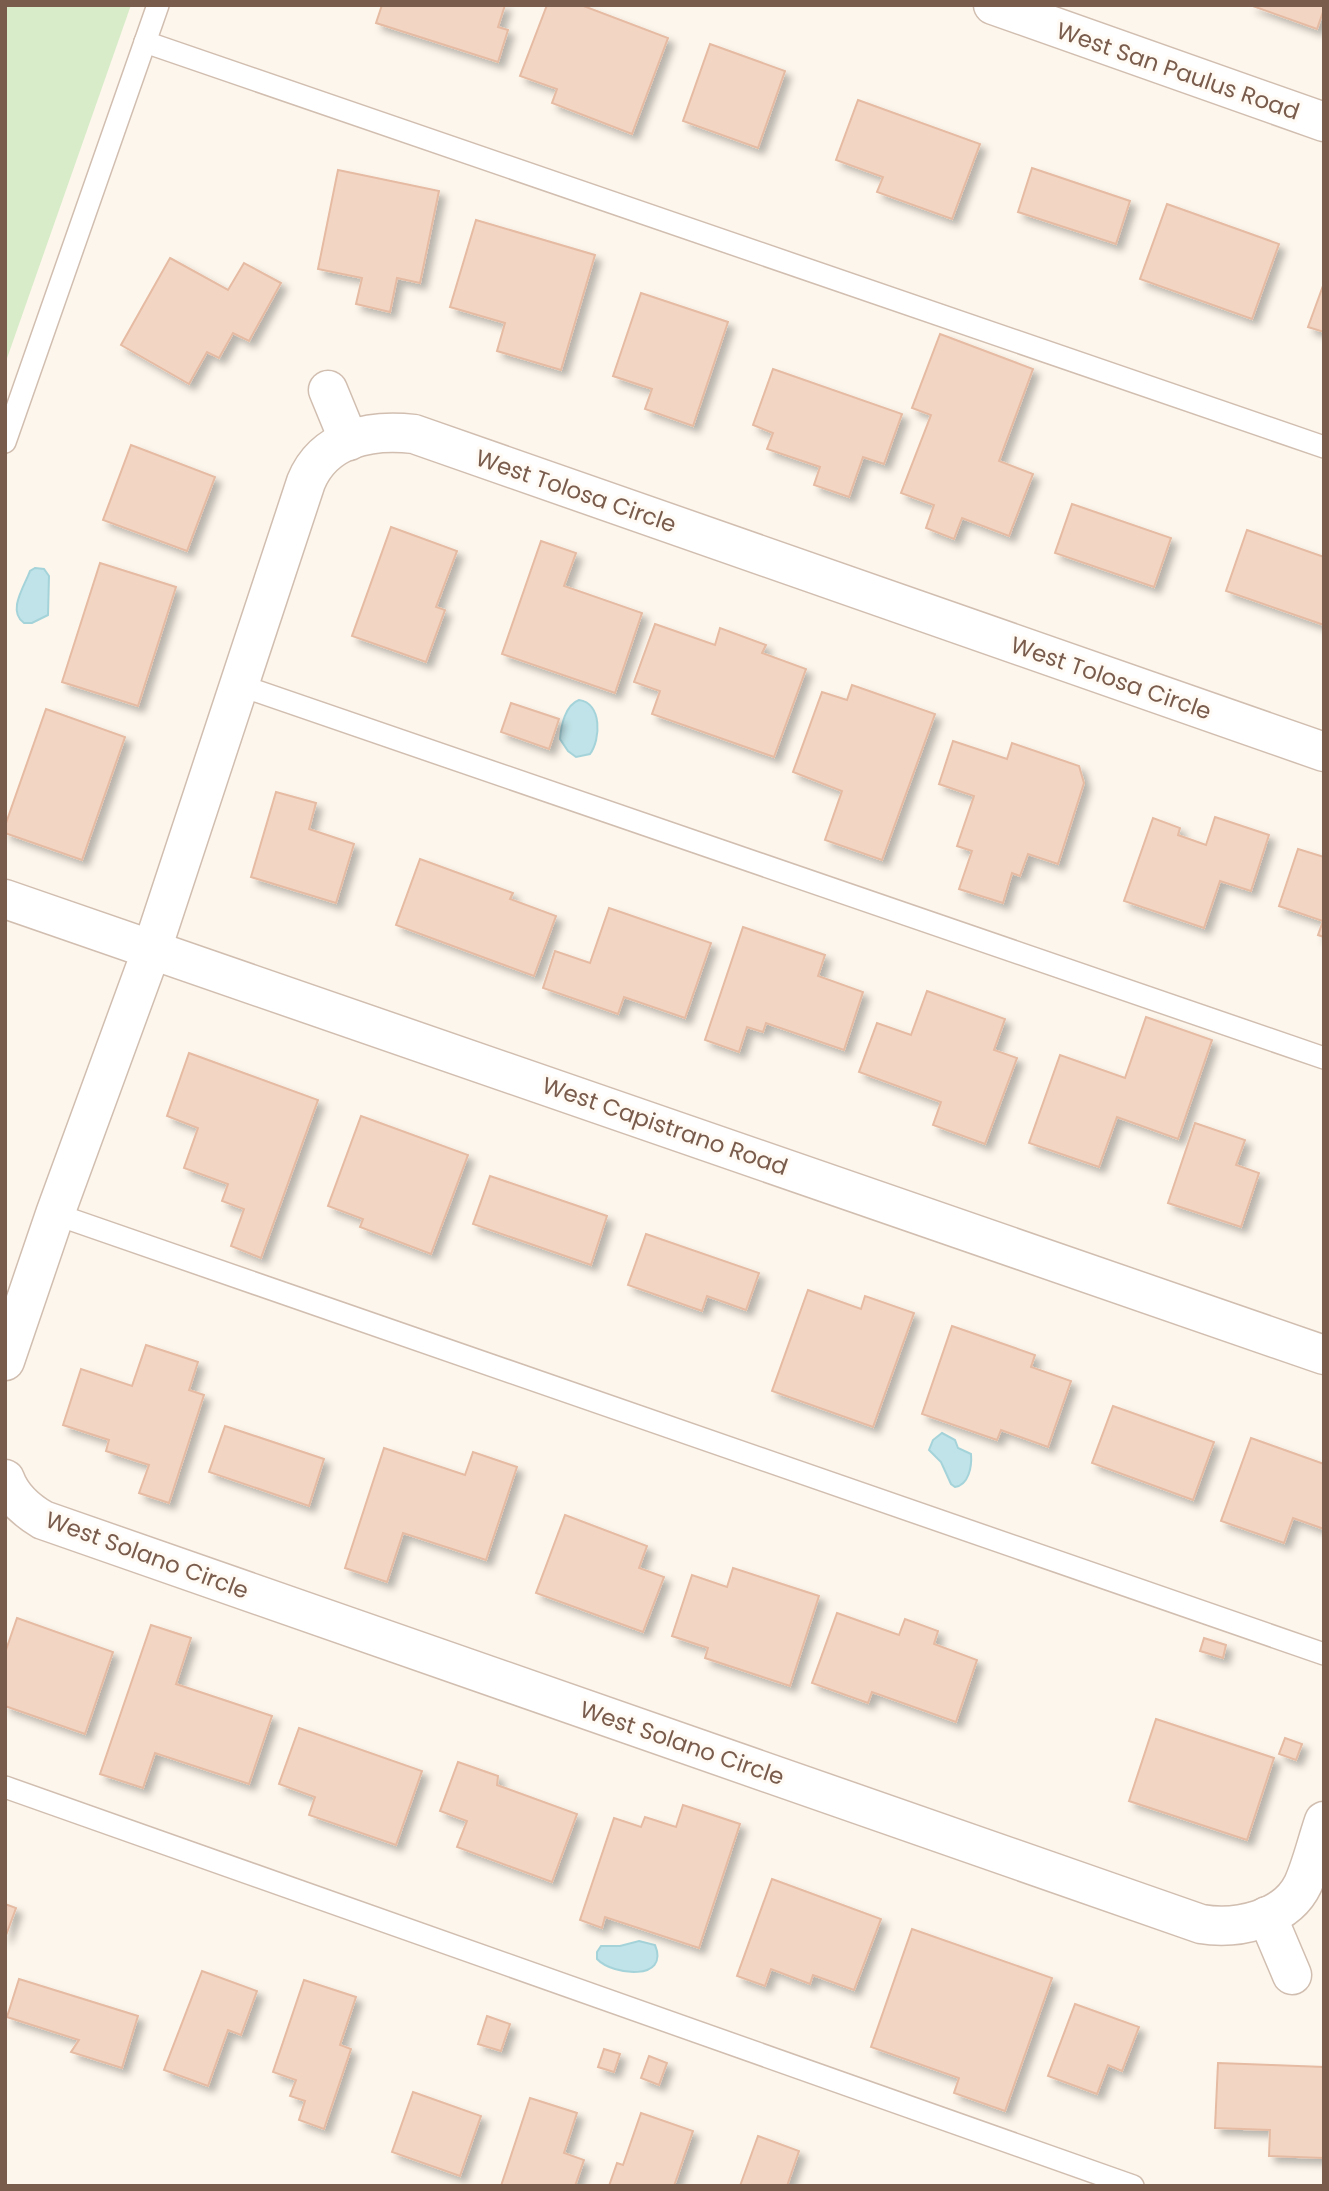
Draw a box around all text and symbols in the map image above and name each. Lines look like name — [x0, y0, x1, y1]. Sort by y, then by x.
street label: West San Paulus Road — [1052, 14, 1304, 128]
street label: West Tolosa Circle — [471, 442, 681, 540]
street label: West Tolosa Circle — [1006, 629, 1216, 727]
street label: West Capistrano Road — [538, 1069, 792, 1183]
street label: West Solano Circle — [41, 1503, 253, 1607]
street label: West Solano Circle — [576, 1693, 788, 1793]

